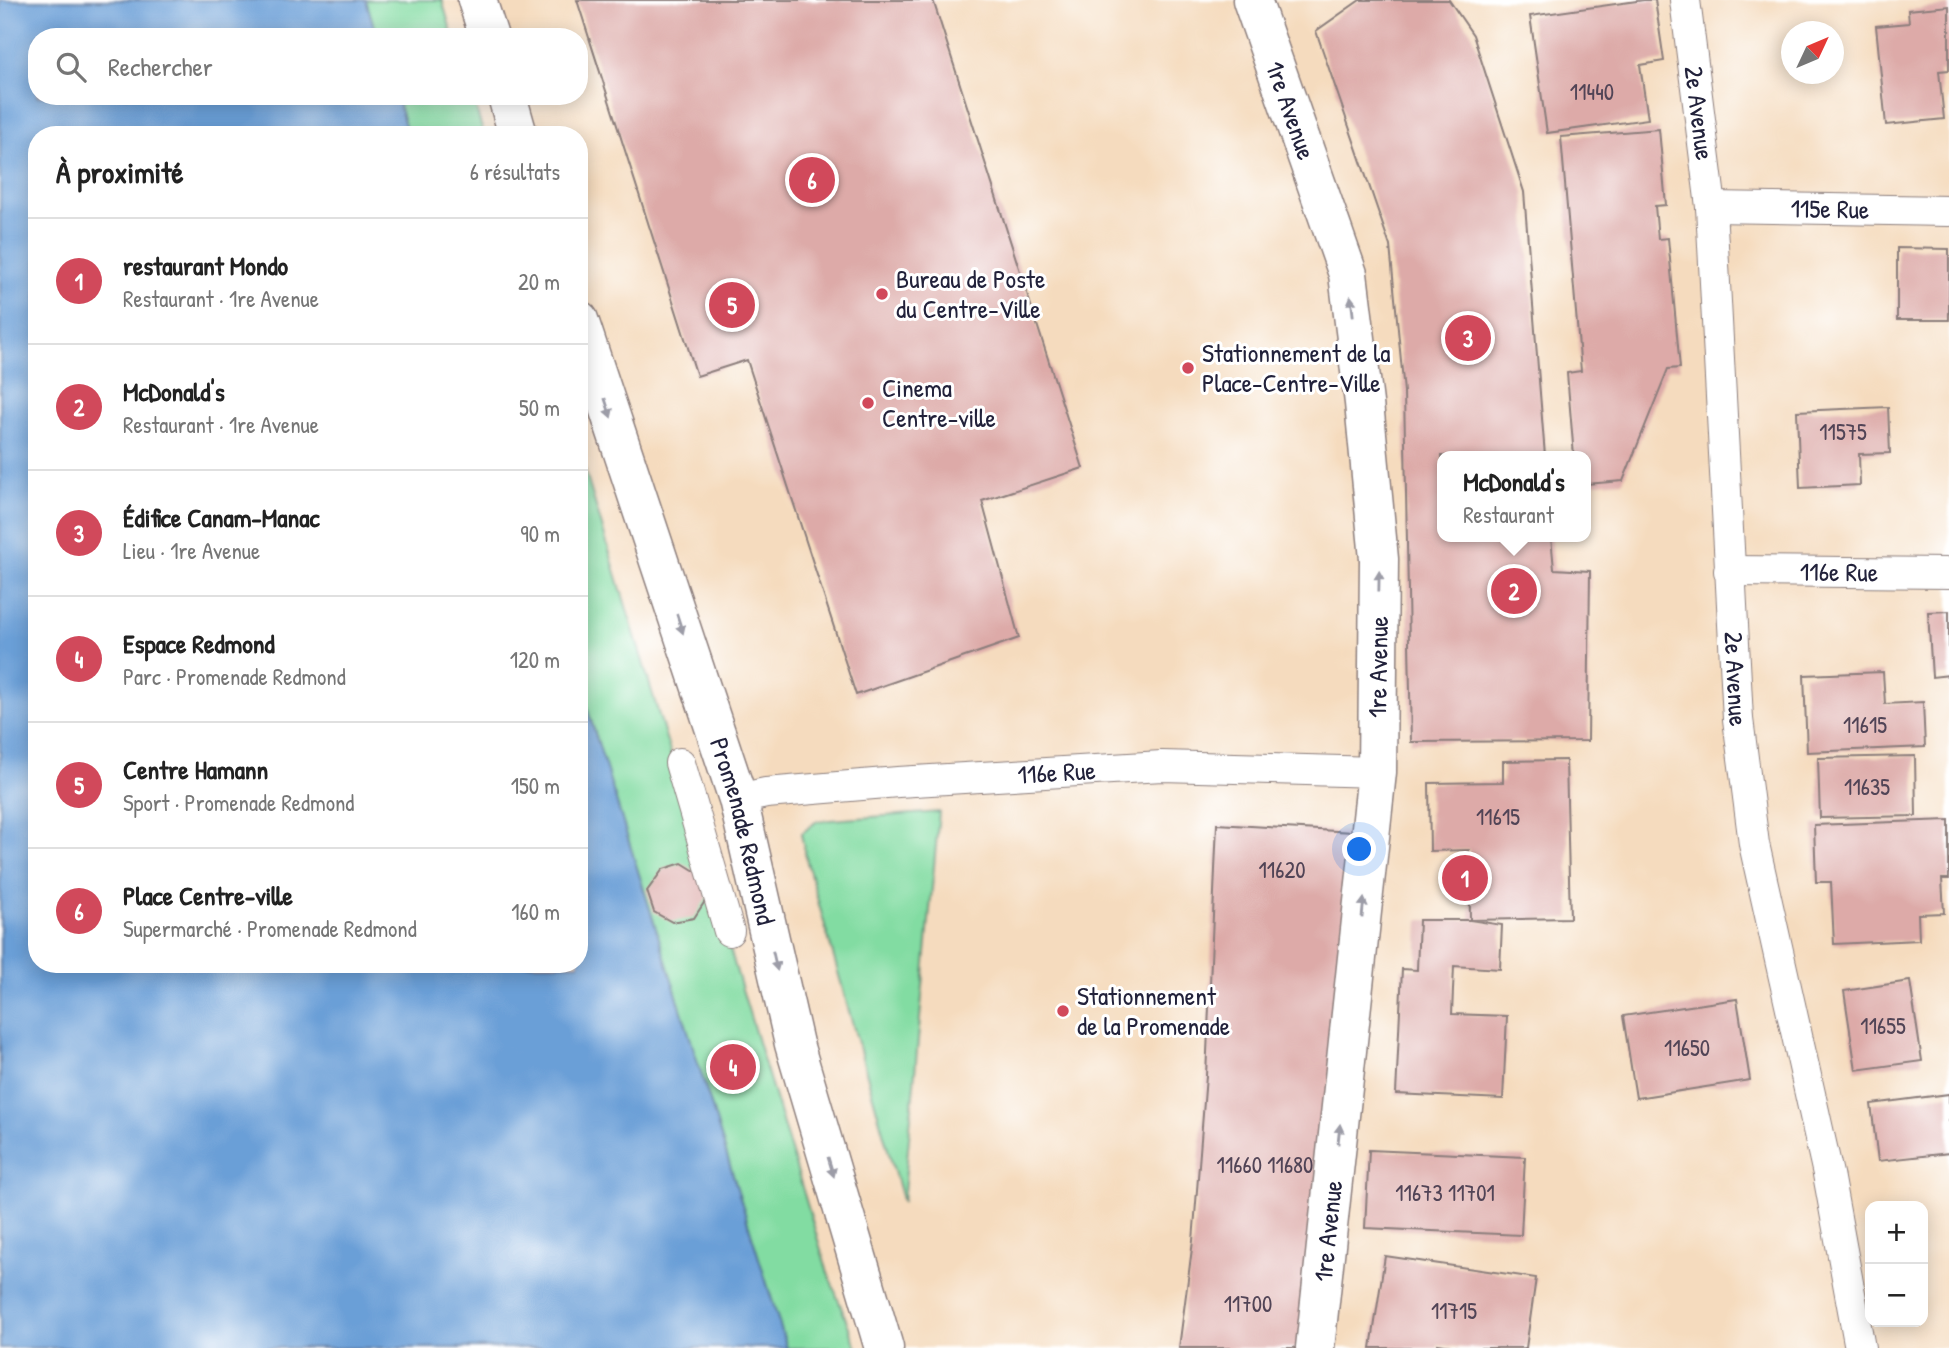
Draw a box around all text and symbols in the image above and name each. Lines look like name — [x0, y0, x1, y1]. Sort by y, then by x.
north arrow — [1781, 21, 1844, 84]
search box — [28, 28, 588, 105]
icon: search — [52, 48, 90, 86]
text: Rechercher — [108, 49, 213, 84]
street label: 1re Avenue — [1258, 56, 1325, 164]
street label: 2e Avenue — [1676, 64, 1723, 162]
house number: 11440 — [1570, 76, 1614, 107]
text: À proximité — [56, 152, 184, 192]
pin: 6 — [789, 154, 835, 206]
text: 6 résultats — [470, 156, 560, 187]
street label: 115e Rue — [1790, 190, 1870, 227]
text: restaurant Mondo — [123, 248, 288, 283]
place label: Bureau de Poste du Centre-Ville — [896, 261, 1045, 326]
text: 1 — [75, 266, 83, 297]
text: 20 m — [518, 266, 560, 297]
pin: 5 — [709, 279, 755, 331]
text: Restaurant · 1re Avenue — [123, 283, 319, 314]
marker: Bureau de Poste du Centre-Ville — [874, 286, 890, 302]
one-way arrow — [1346, 295, 1357, 317]
pin: 3 — [1445, 312, 1491, 364]
place label: Stationnement de la Place-Centre-Ville — [1202, 335, 1390, 400]
marker: Stationnement de la Place-Centre-Ville — [1180, 360, 1196, 376]
place label: Cinema Centre-ville — [882, 370, 996, 435]
text: McDonald's — [123, 374, 225, 409]
text: 2 — [74, 392, 84, 423]
text: 50 m — [519, 392, 560, 423]
marker: Cinema Centre-ville — [860, 395, 876, 411]
one-way arrow — [604, 398, 614, 419]
text: Restaurant · 1re Avenue — [123, 409, 319, 440]
house number: 11575 — [1819, 416, 1867, 447]
popup — [1437, 451, 1591, 542]
text: McDonald's — [1463, 464, 1565, 499]
text: Restaurant — [1463, 499, 1554, 530]
text: Édifice Canam-Manac — [123, 500, 320, 535]
text: 3 — [74, 518, 84, 549]
text: 90 m — [520, 518, 560, 549]
text: Lieu · 1re Avenue — [123, 535, 260, 566]
street label: 116e Rue — [1800, 554, 1878, 589]
pin: 2 — [1491, 565, 1537, 617]
one-way arrow — [1373, 570, 1385, 592]
one-way arrow — [675, 614, 686, 635]
street label: 1re Avenue — [1359, 616, 1396, 718]
text: Espace Redmond — [123, 626, 275, 661]
street label: 2e Avenue — [1716, 631, 1757, 728]
text: 4 — [75, 644, 83, 675]
text: 120 m — [510, 644, 560, 675]
text: Parc · Promenade Redmond — [123, 661, 346, 692]
house number: 11615 — [1843, 709, 1887, 740]
street label: Promenade Redmond — [702, 733, 784, 928]
text: Centre Hamann — [123, 752, 268, 787]
street label: 116e Rue — [1016, 752, 1097, 792]
text: 5 — [74, 770, 84, 801]
text: 150 m — [511, 770, 560, 801]
house number: 11635 — [1844, 771, 1890, 802]
text: Sport · Promenade Redmond — [123, 787, 354, 818]
house number: 11615 — [1476, 801, 1520, 832]
your location — [1342, 832, 1376, 866]
pin: 1 — [1442, 852, 1488, 904]
house number: 11620 — [1259, 854, 1305, 885]
text: Place Centre-ville — [123, 878, 293, 913]
text: 6 — [74, 896, 84, 927]
text: 160 m — [511, 896, 560, 927]
one-way arrow — [1357, 897, 1368, 919]
text: Supermarché · Promenade Redmond — [123, 913, 417, 944]
one-way arrow — [770, 950, 781, 972]
place label: Stationnement de la Promenade — [1077, 978, 1230, 1043]
marker: Stationnement de la Promenade — [1055, 1003, 1071, 1019]
house number: 11655 — [1860, 1010, 1906, 1041]
house number: 11650 — [1664, 1032, 1710, 1063]
pin: 4 — [710, 1041, 756, 1093]
one-way arrow — [1333, 1123, 1344, 1145]
house number: 11660 11680 — [1217, 1149, 1313, 1180]
one-way arrow — [826, 1157, 836, 1178]
house number: 11673 11701 — [1395, 1177, 1495, 1208]
street label: 1re Avenue — [1305, 1179, 1350, 1283]
map controls — [1865, 1201, 1928, 1327]
button: + — [1865, 1201, 1928, 1264]
button: − — [1865, 1264, 1928, 1327]
house number: 11700 — [1224, 1288, 1272, 1319]
house number: 11715 — [1431, 1295, 1477, 1326]

